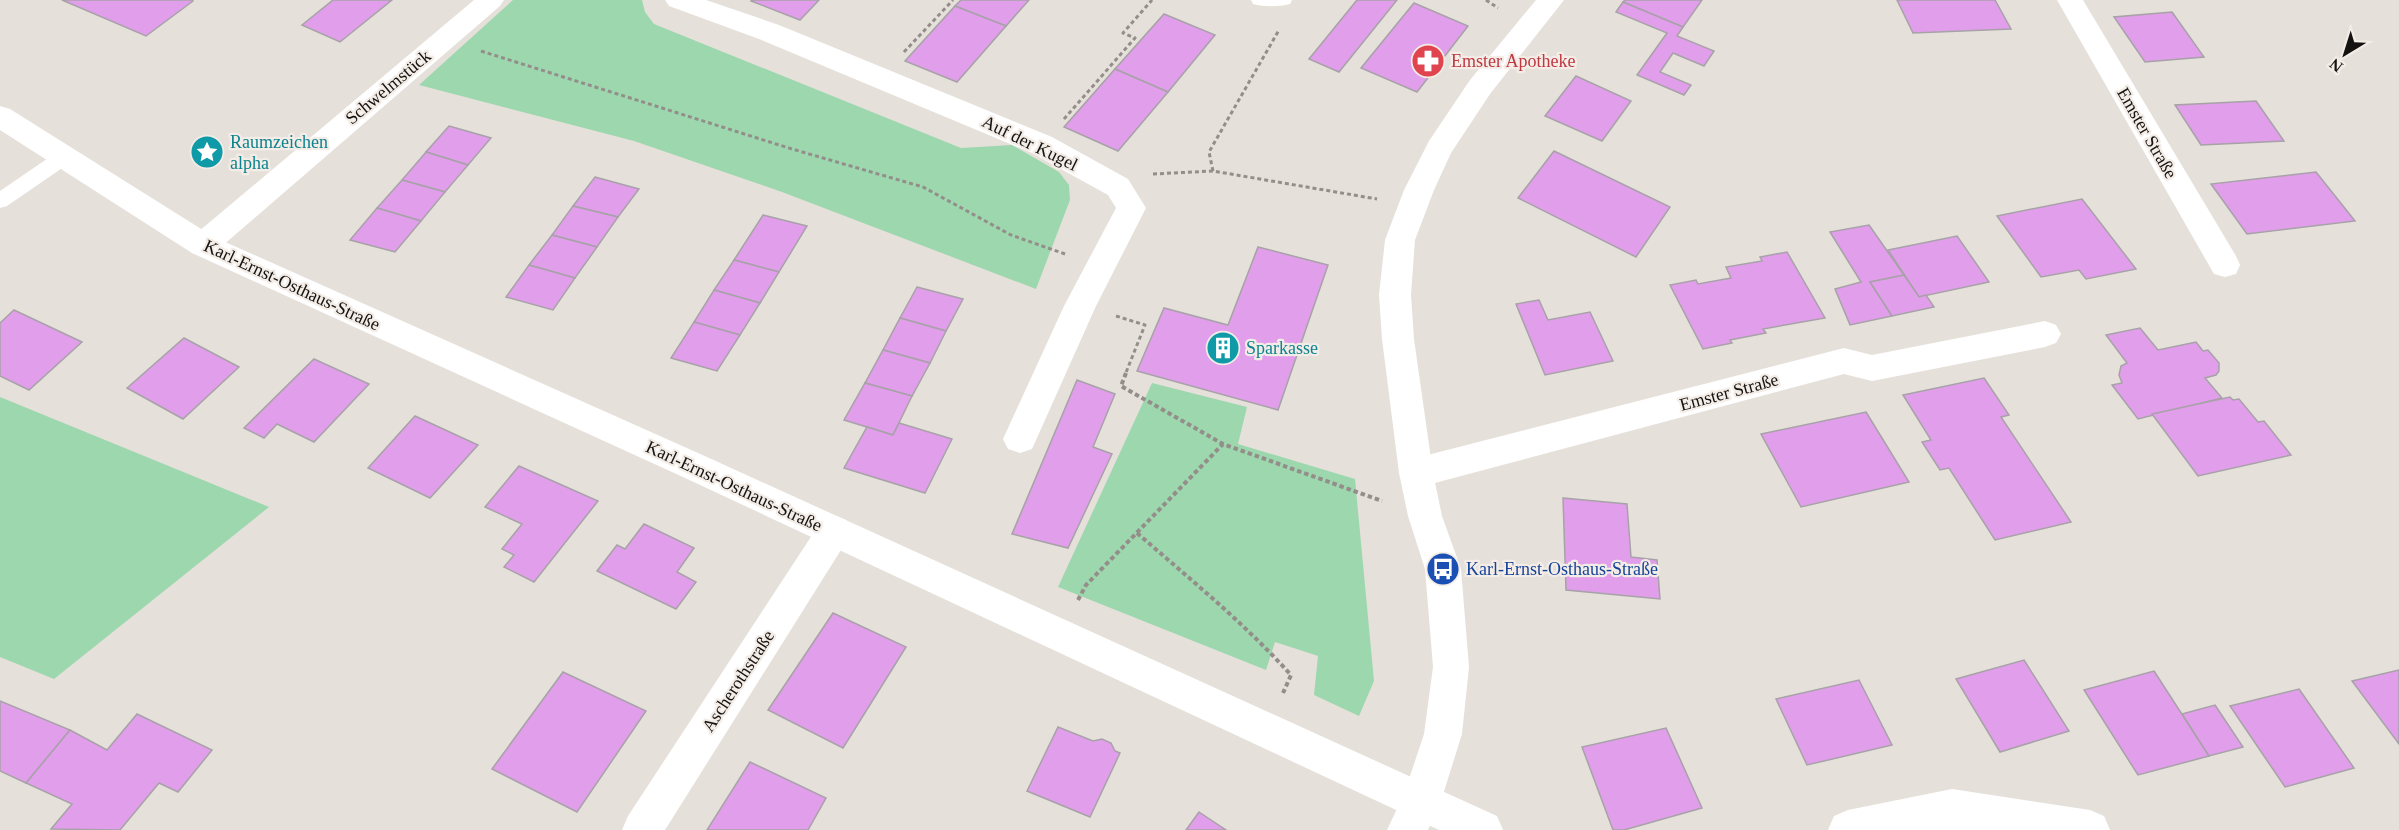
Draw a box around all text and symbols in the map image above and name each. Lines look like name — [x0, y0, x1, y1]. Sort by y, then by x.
north arrow — [2315, 24, 2375, 84]
pharmacy icon: Emster Apotheke — [1410, 43, 1446, 79]
street label: Schwelmstück — [341, 46, 435, 128]
place label: Emster Apotheke — [1451, 51, 1575, 71]
text: N — [2326, 55, 2346, 76]
street label: Emster Straße — [2113, 84, 2181, 182]
street label: Auf der Kugel — [979, 111, 1081, 175]
place label: Raumzeichen alpha — [230, 132, 328, 173]
place icon: Raumzeichen alpha — [189, 134, 225, 170]
street label: Karl-Ernst-Osthaus-Straße — [201, 235, 383, 335]
building icon: Sparkasse — [1205, 330, 1241, 366]
place label: Sparkasse — [1246, 338, 1318, 358]
street label: Emster Straße — [1677, 369, 1781, 415]
street label: Karl-Ernst-Osthaus-Straße — [643, 436, 825, 536]
bus stop icon: Karl-Ernst-Osthaus-Straße — [1425, 551, 1461, 587]
place label: Karl-Ernst-Osthaus-Straße — [1466, 559, 1658, 579]
street label: Ascherothstraße — [698, 627, 778, 735]

